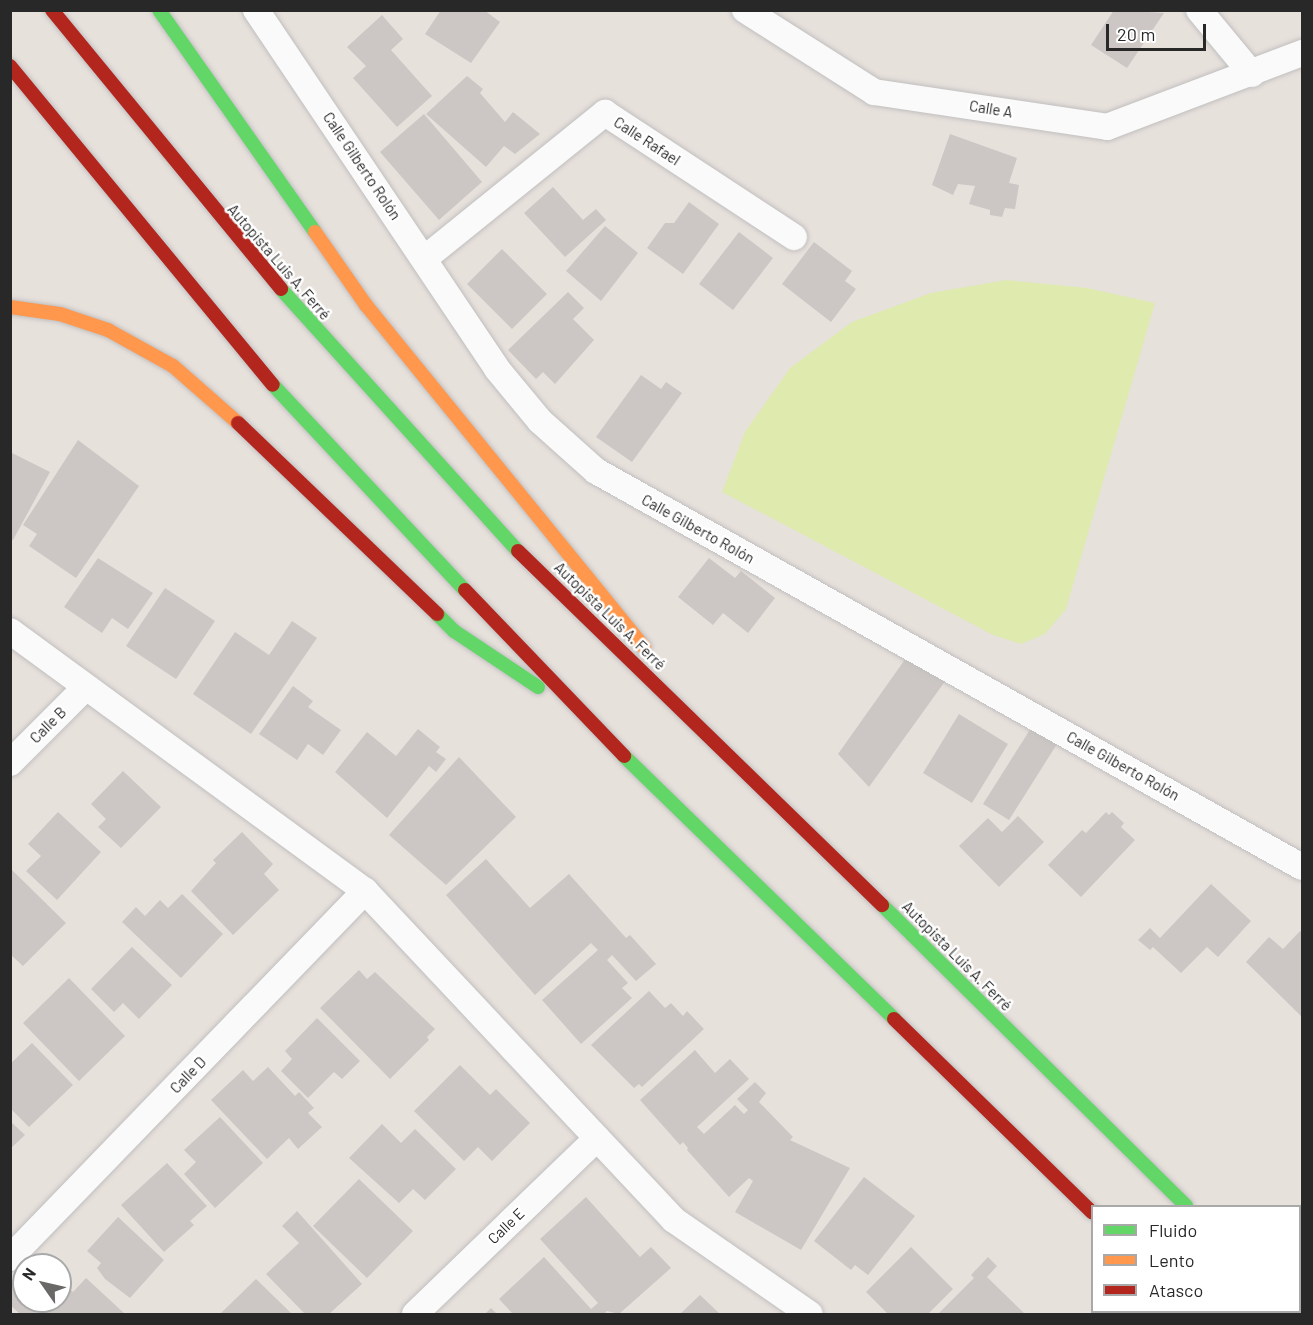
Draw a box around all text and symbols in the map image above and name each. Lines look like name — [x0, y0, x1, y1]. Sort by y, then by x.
scale bar — [1109, 12, 1210, 50]
text: 20 m — [1117, 23, 1155, 45]
street label: Calle A — [968, 97, 1014, 121]
street label: Calle Gilberto Rolón — [319, 109, 405, 223]
street label: Calle Rafael — [610, 113, 684, 169]
street label: Autopista Luis A. Ferré — [224, 200, 334, 324]
street label: Calle Gilberto Rolón — [638, 491, 758, 567]
street label: Autopista Luis A. Ferré — [551, 558, 669, 674]
street label: Calle B — [26, 703, 70, 747]
street label: Calle Gilberto Rolón — [1063, 728, 1183, 804]
street label: Autopista Luis A. Ferré — [898, 897, 1016, 1015]
street label: Calle D — [166, 1053, 210, 1097]
street label: Calle E — [484, 1204, 528, 1248]
legend — [1091, 1205, 1301, 1313]
text: Fluido — [1149, 1219, 1197, 1241]
text: Lento — [1149, 1249, 1195, 1271]
north arrow — [12, 1253, 72, 1313]
text: N — [17, 1264, 39, 1284]
text: Atasco — [1149, 1279, 1203, 1301]

